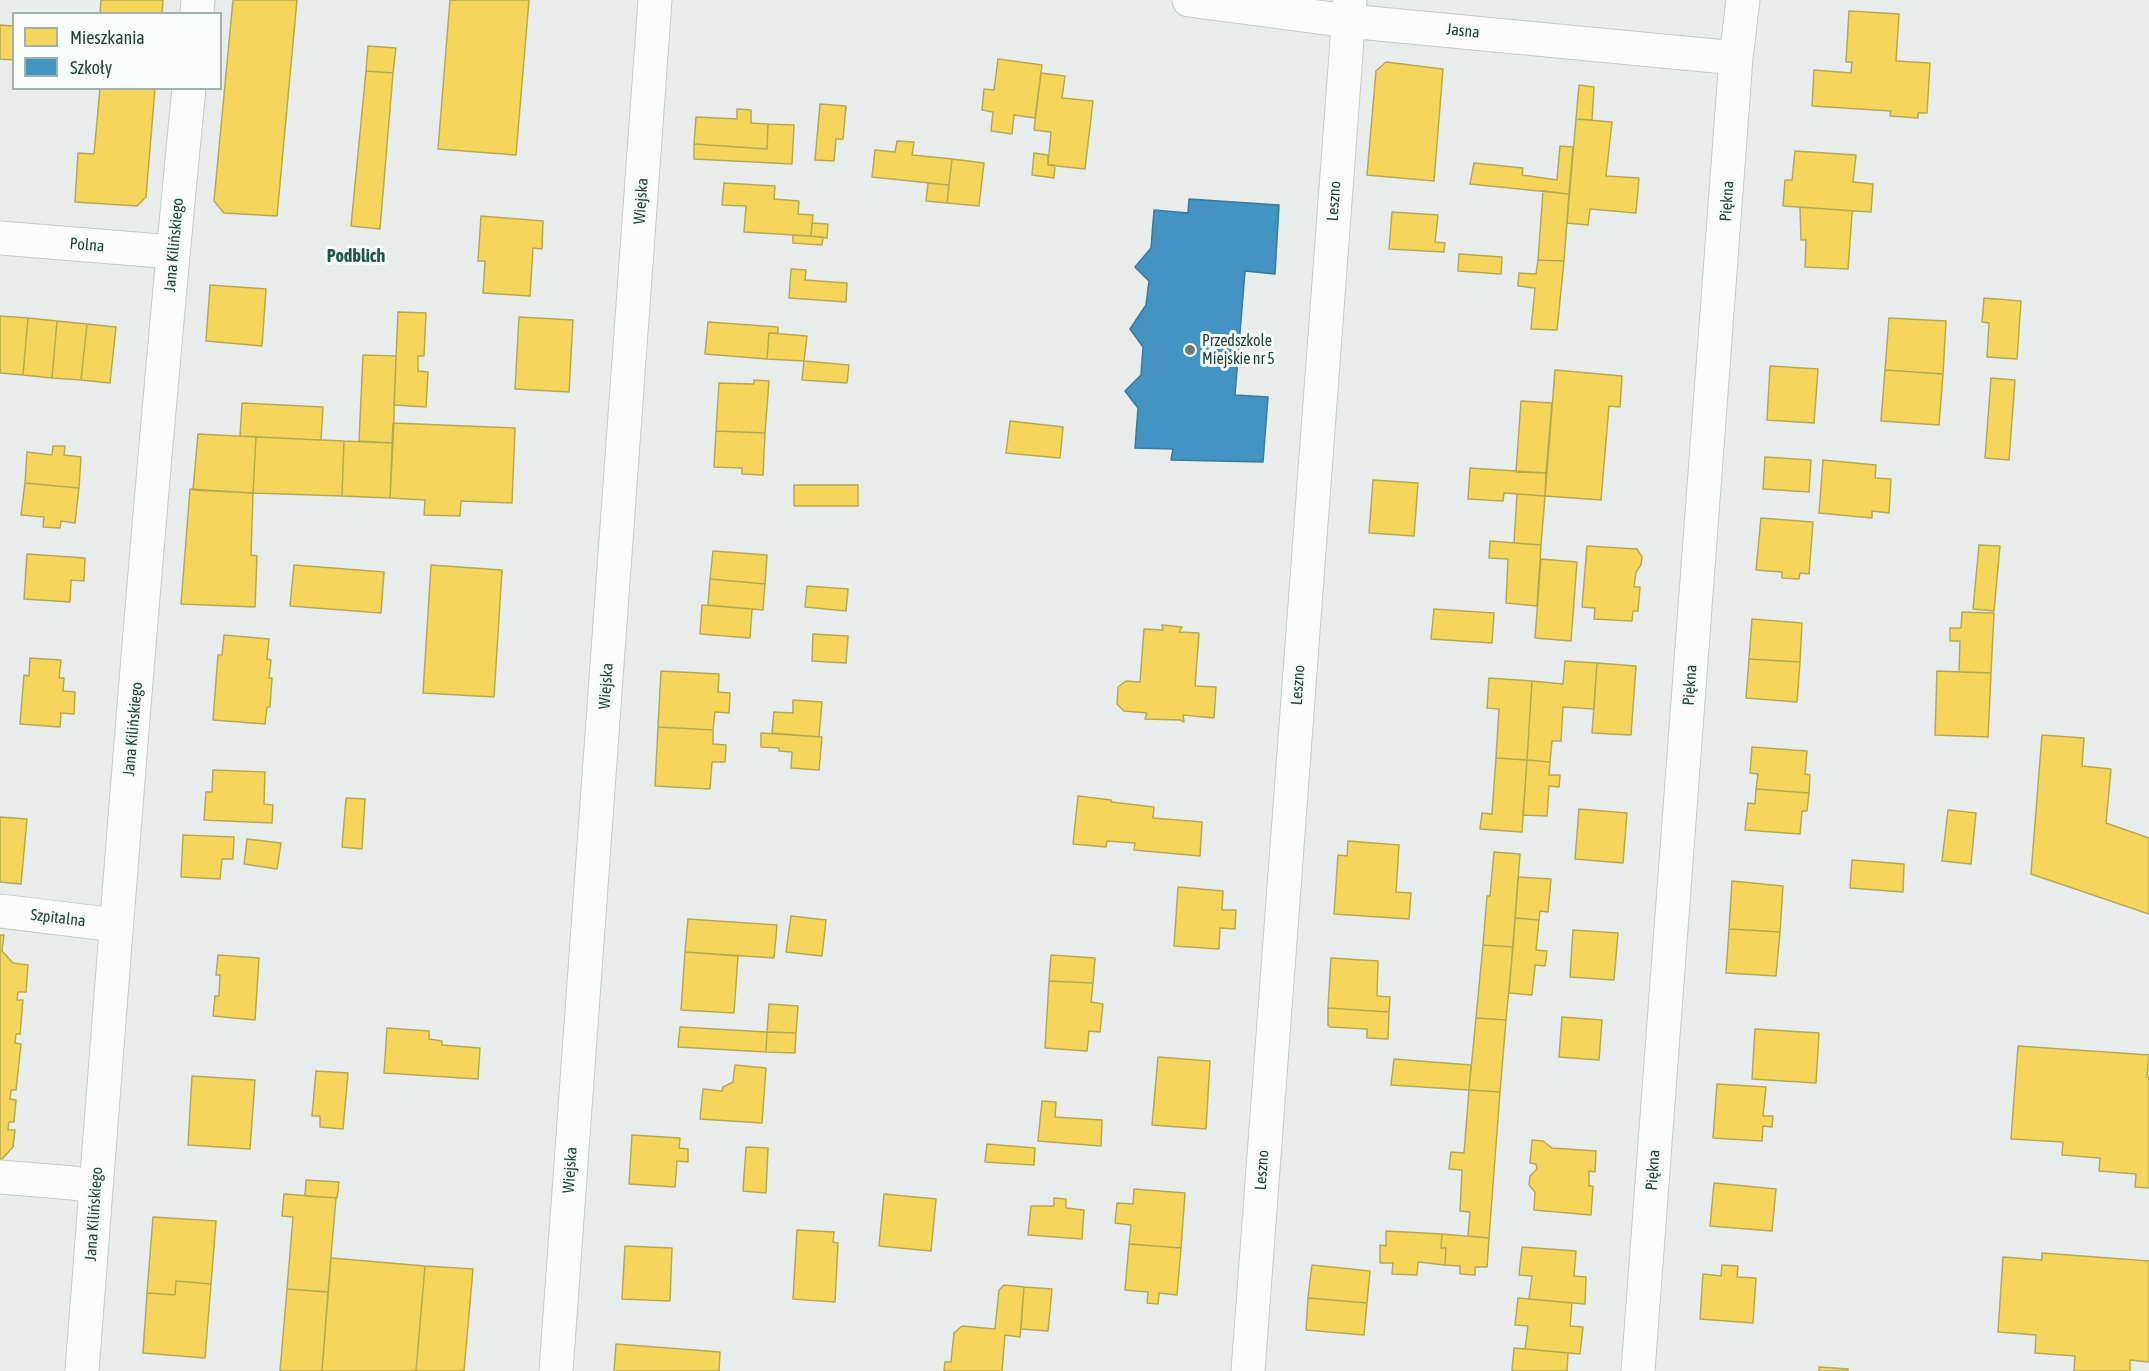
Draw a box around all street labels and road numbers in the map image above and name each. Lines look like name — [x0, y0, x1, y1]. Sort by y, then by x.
street label: Jasna — [1445, 20, 1481, 42]
street label: Wiejska — [630, 177, 652, 225]
street label: Leszno — [1323, 180, 1345, 222]
street label: Piękna — [1716, 180, 1738, 222]
street label: Jana Kilińskiego — [160, 197, 188, 293]
street label: Polna — [69, 234, 105, 256]
street label: Wiejska — [595, 662, 617, 710]
street label: Leszno — [1287, 664, 1309, 706]
street label: Piękna — [1679, 664, 1701, 706]
street label: Jana Kilińskiego — [119, 681, 147, 777]
street label: Szpitalna — [29, 905, 87, 931]
street label: Wiejska — [559, 1146, 581, 1194]
street label: Leszno — [1251, 1149, 1273, 1191]
street label: Piękna — [1642, 1149, 1664, 1191]
street label: Jana Kilińskiego — [81, 1166, 107, 1262]

